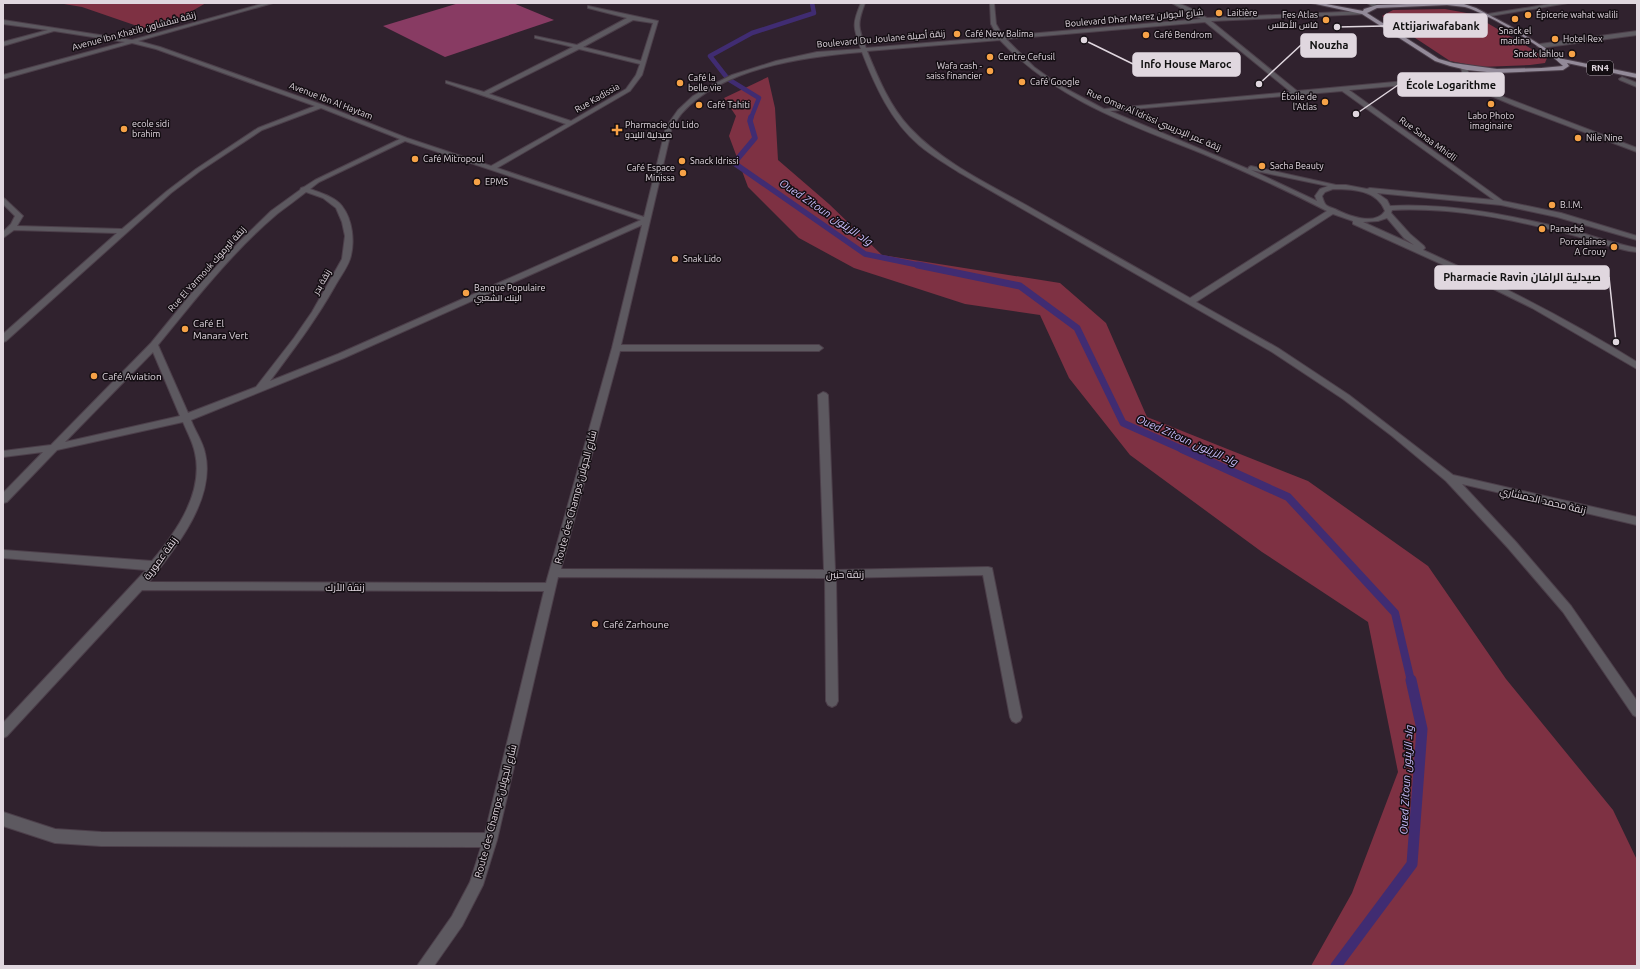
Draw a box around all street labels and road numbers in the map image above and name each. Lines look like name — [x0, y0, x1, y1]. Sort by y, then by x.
street label: Boulevard Dhar Marez شارع الجولان — [1065, 7, 1204, 30]
street label: Avenue Ibn Khatib زنقة شفشاون — [71, 10, 197, 52]
street label: Boulevard Du Joulane زنقة أصيلة — [816, 27, 946, 50]
road number: RN4 — [1587, 61, 1613, 75]
street label: Avenue Ibn Al Haytam — [288, 80, 374, 122]
street label: Rue Kadissia — [573, 81, 621, 115]
street label: Rue Omar Al Idrissi زنقة عمر الإدريسي — [1085, 87, 1223, 155]
street label: Rue Sanaa Mhidli — [1397, 115, 1459, 163]
street label: Rue El Yarmouk زنقة اليرموك — [166, 224, 248, 314]
street label: زنقة بدر — [310, 268, 333, 297]
street label: Route des Champs شارع الجولان — [552, 429, 600, 565]
street label: زنقة محمد الحمشاري — [1498, 485, 1587, 518]
street label: زنقة عمورية — [141, 535, 180, 582]
street label: زنقة حنين — [826, 569, 864, 581]
street label: زنقة الأرك — [325, 582, 365, 593]
street label: Route des Champs شارع الجولان — [472, 743, 520, 879]

